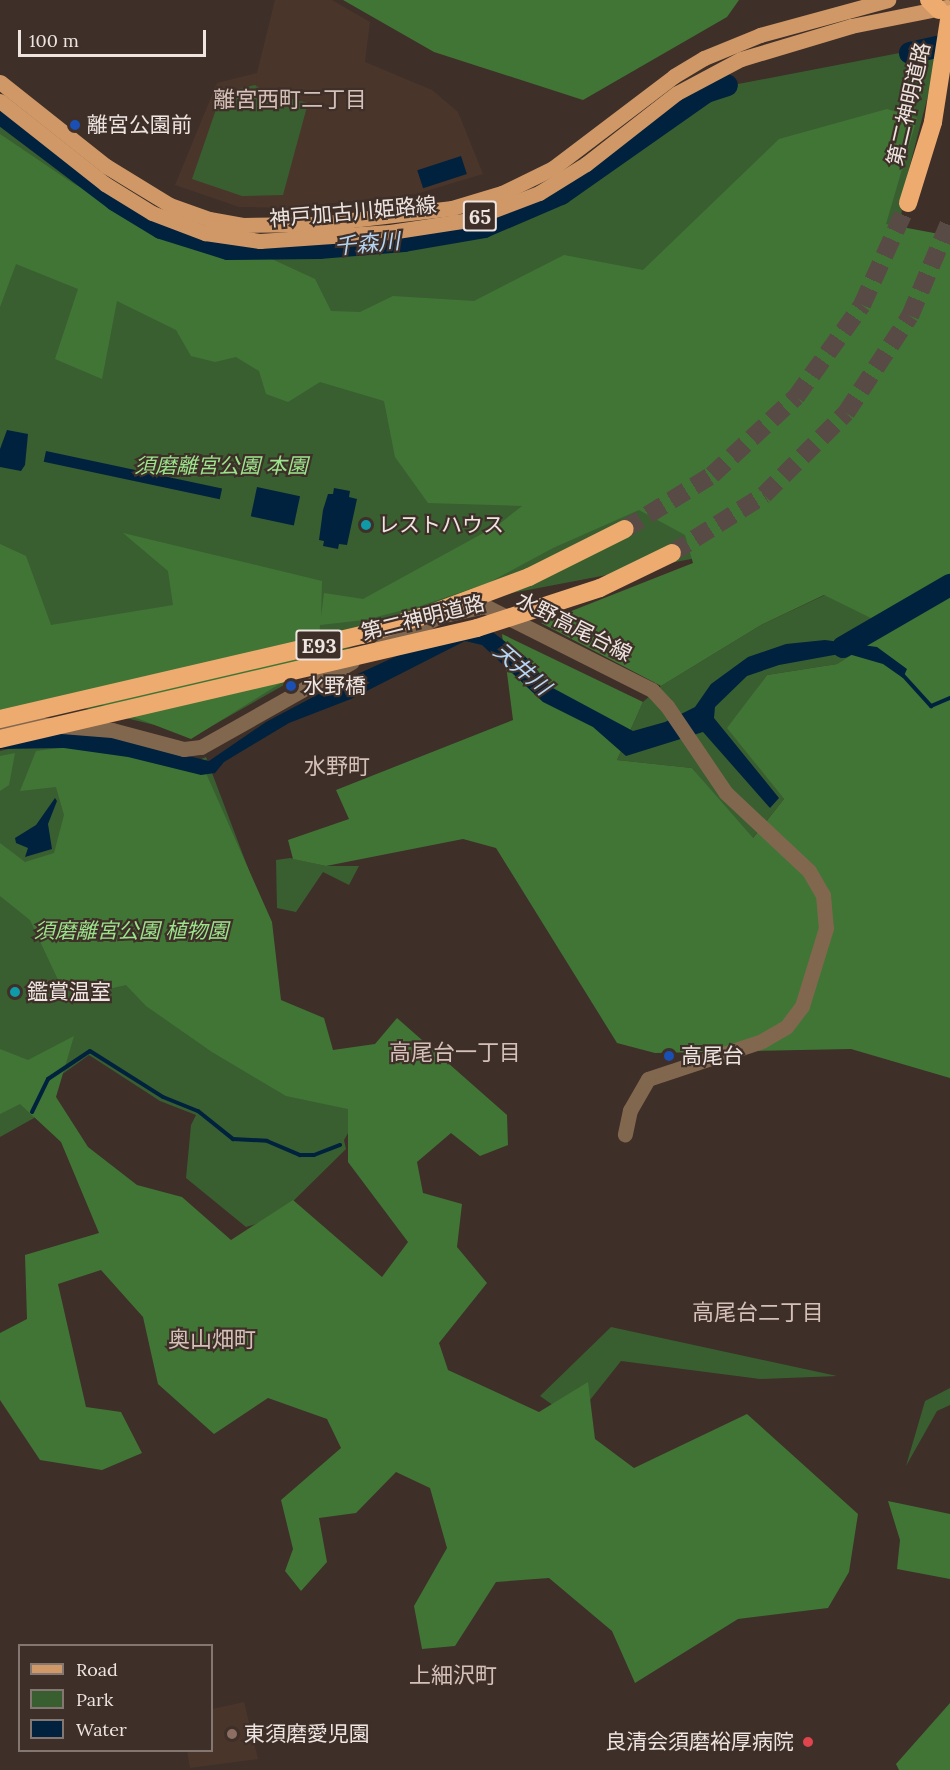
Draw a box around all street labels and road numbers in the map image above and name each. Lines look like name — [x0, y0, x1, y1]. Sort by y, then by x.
street label: 第二神明道路 — [883, 40, 935, 168]
street label: 神戸加古川姫路線 — [268, 192, 438, 232]
road number: 65 — [462, 199, 498, 233]
street label: 水野高尾台線 — [512, 587, 636, 667]
street label: 第二神明道路 — [359, 591, 487, 645]
road number: E93 — [295, 628, 343, 662]

